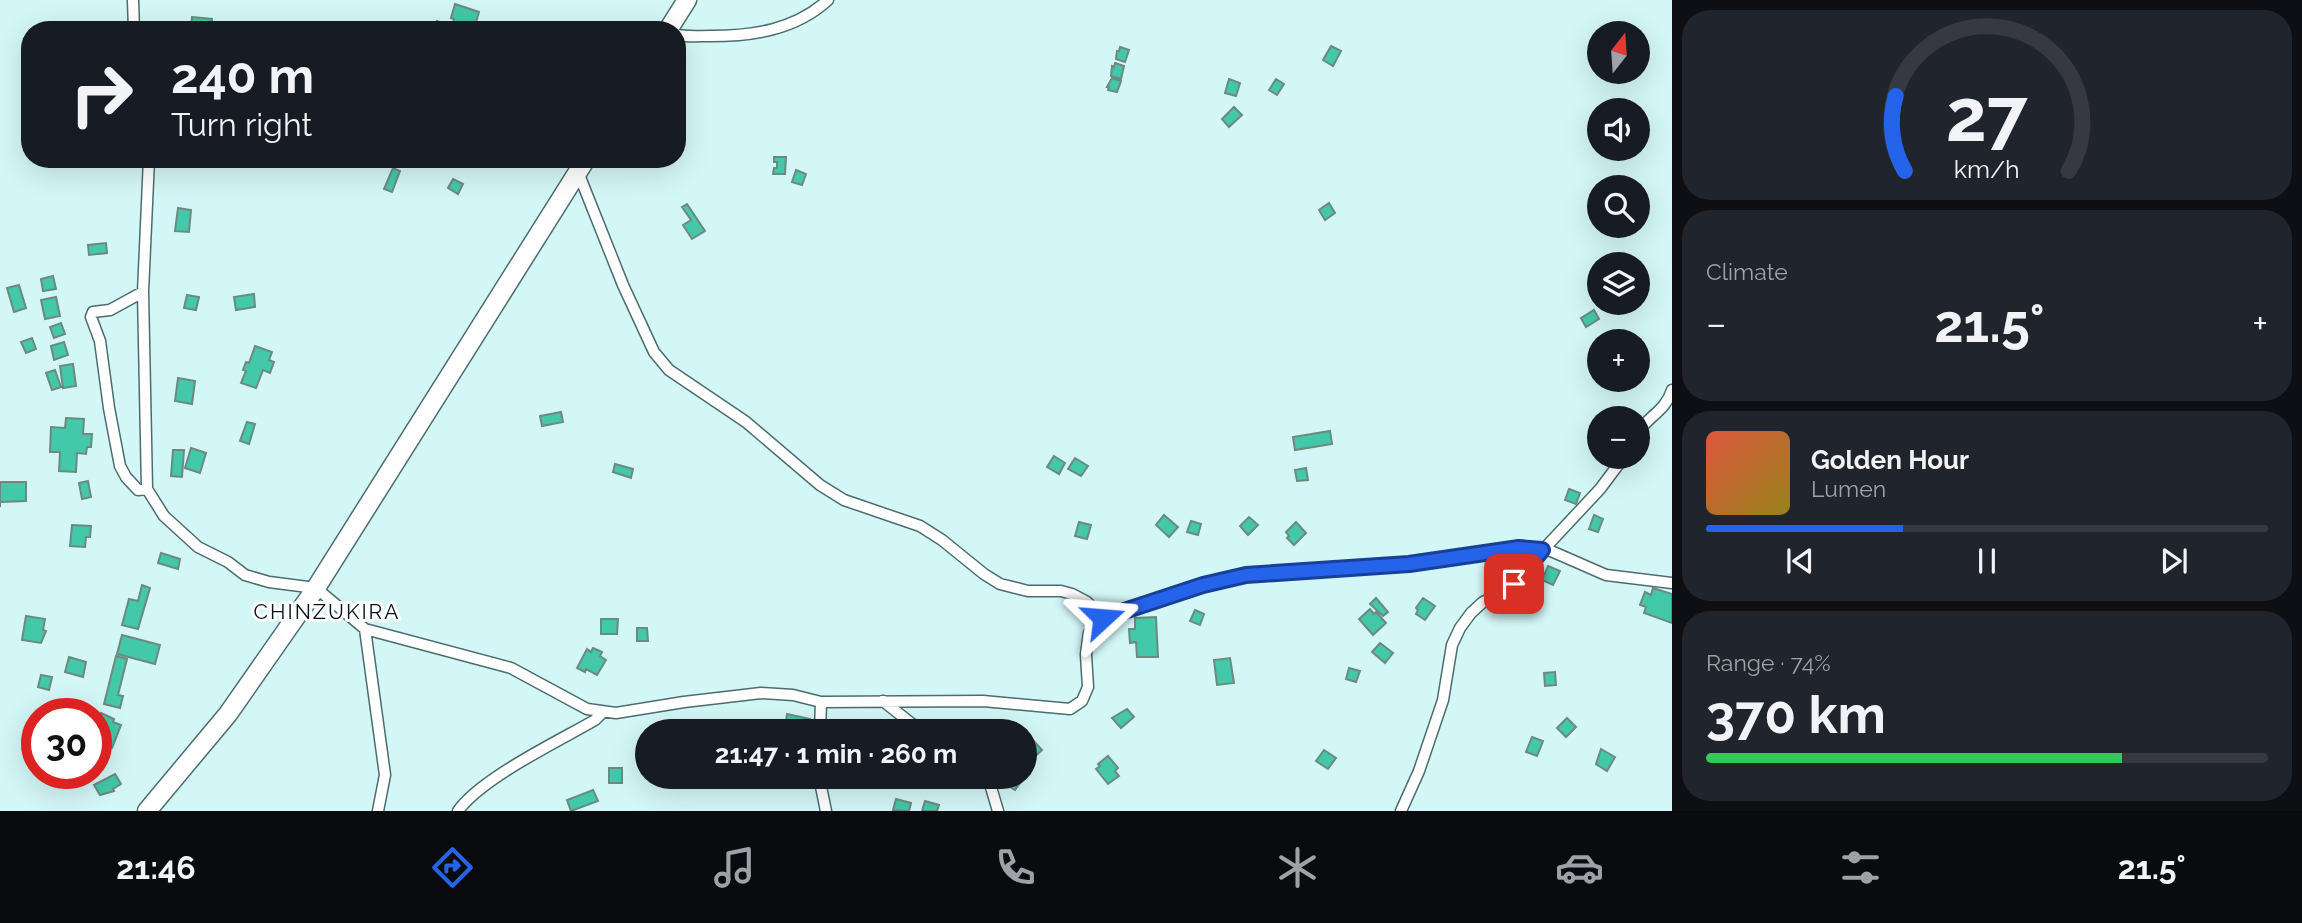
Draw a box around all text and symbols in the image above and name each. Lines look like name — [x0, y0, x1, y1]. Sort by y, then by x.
north arrow — [1587, 21, 1650, 84]
map controls — [1587, 21, 1650, 469]
text: 240 m — [171, 47, 314, 104]
icon: right — [56, 49, 147, 140]
text: 27 — [1946, 74, 2028, 159]
button: sound — [1587, 98, 1650, 161]
text: Turn right — [171, 106, 312, 143]
text: km/h — [1954, 154, 2020, 184]
button: search — [1587, 175, 1650, 238]
button: layers — [1587, 252, 1650, 315]
text: Climate — [1706, 258, 1788, 285]
text: 21.5° — [1934, 293, 2045, 354]
text: − — [1706, 301, 1726, 346]
text: + — [2252, 301, 2268, 346]
button: + — [1587, 329, 1650, 392]
button: − — [1587, 406, 1650, 469]
text: Golden Hour — [1811, 445, 1969, 475]
text: Lumen — [1811, 475, 1886, 502]
icon: previous — [1781, 542, 1819, 580]
icon: pause — [1968, 542, 2006, 580]
icon: next — [2155, 542, 2193, 580]
pin — [1484, 554, 1544, 614]
icon: arrive — [1495, 565, 1533, 603]
position arrow — [1066, 581, 1140, 655]
district label: CHINZUKIRA — [254, 599, 400, 624]
text: Range · 74% — [1706, 649, 1831, 676]
text: 370 km — [1706, 684, 1886, 745]
speed limit sign: 30 — [21, 698, 112, 789]
text: 21:47 · 1 min · 260 m — [715, 739, 957, 769]
icon: directions — [428, 843, 477, 892]
icon: music — [710, 843, 759, 892]
icon: phone — [991, 843, 1040, 892]
icon: climate — [1273, 843, 1322, 892]
icon: car — [1555, 843, 1604, 892]
icon: filters — [1836, 843, 1885, 892]
text: 21:46 — [116, 849, 196, 886]
text: 21.5° — [2118, 849, 2186, 886]

